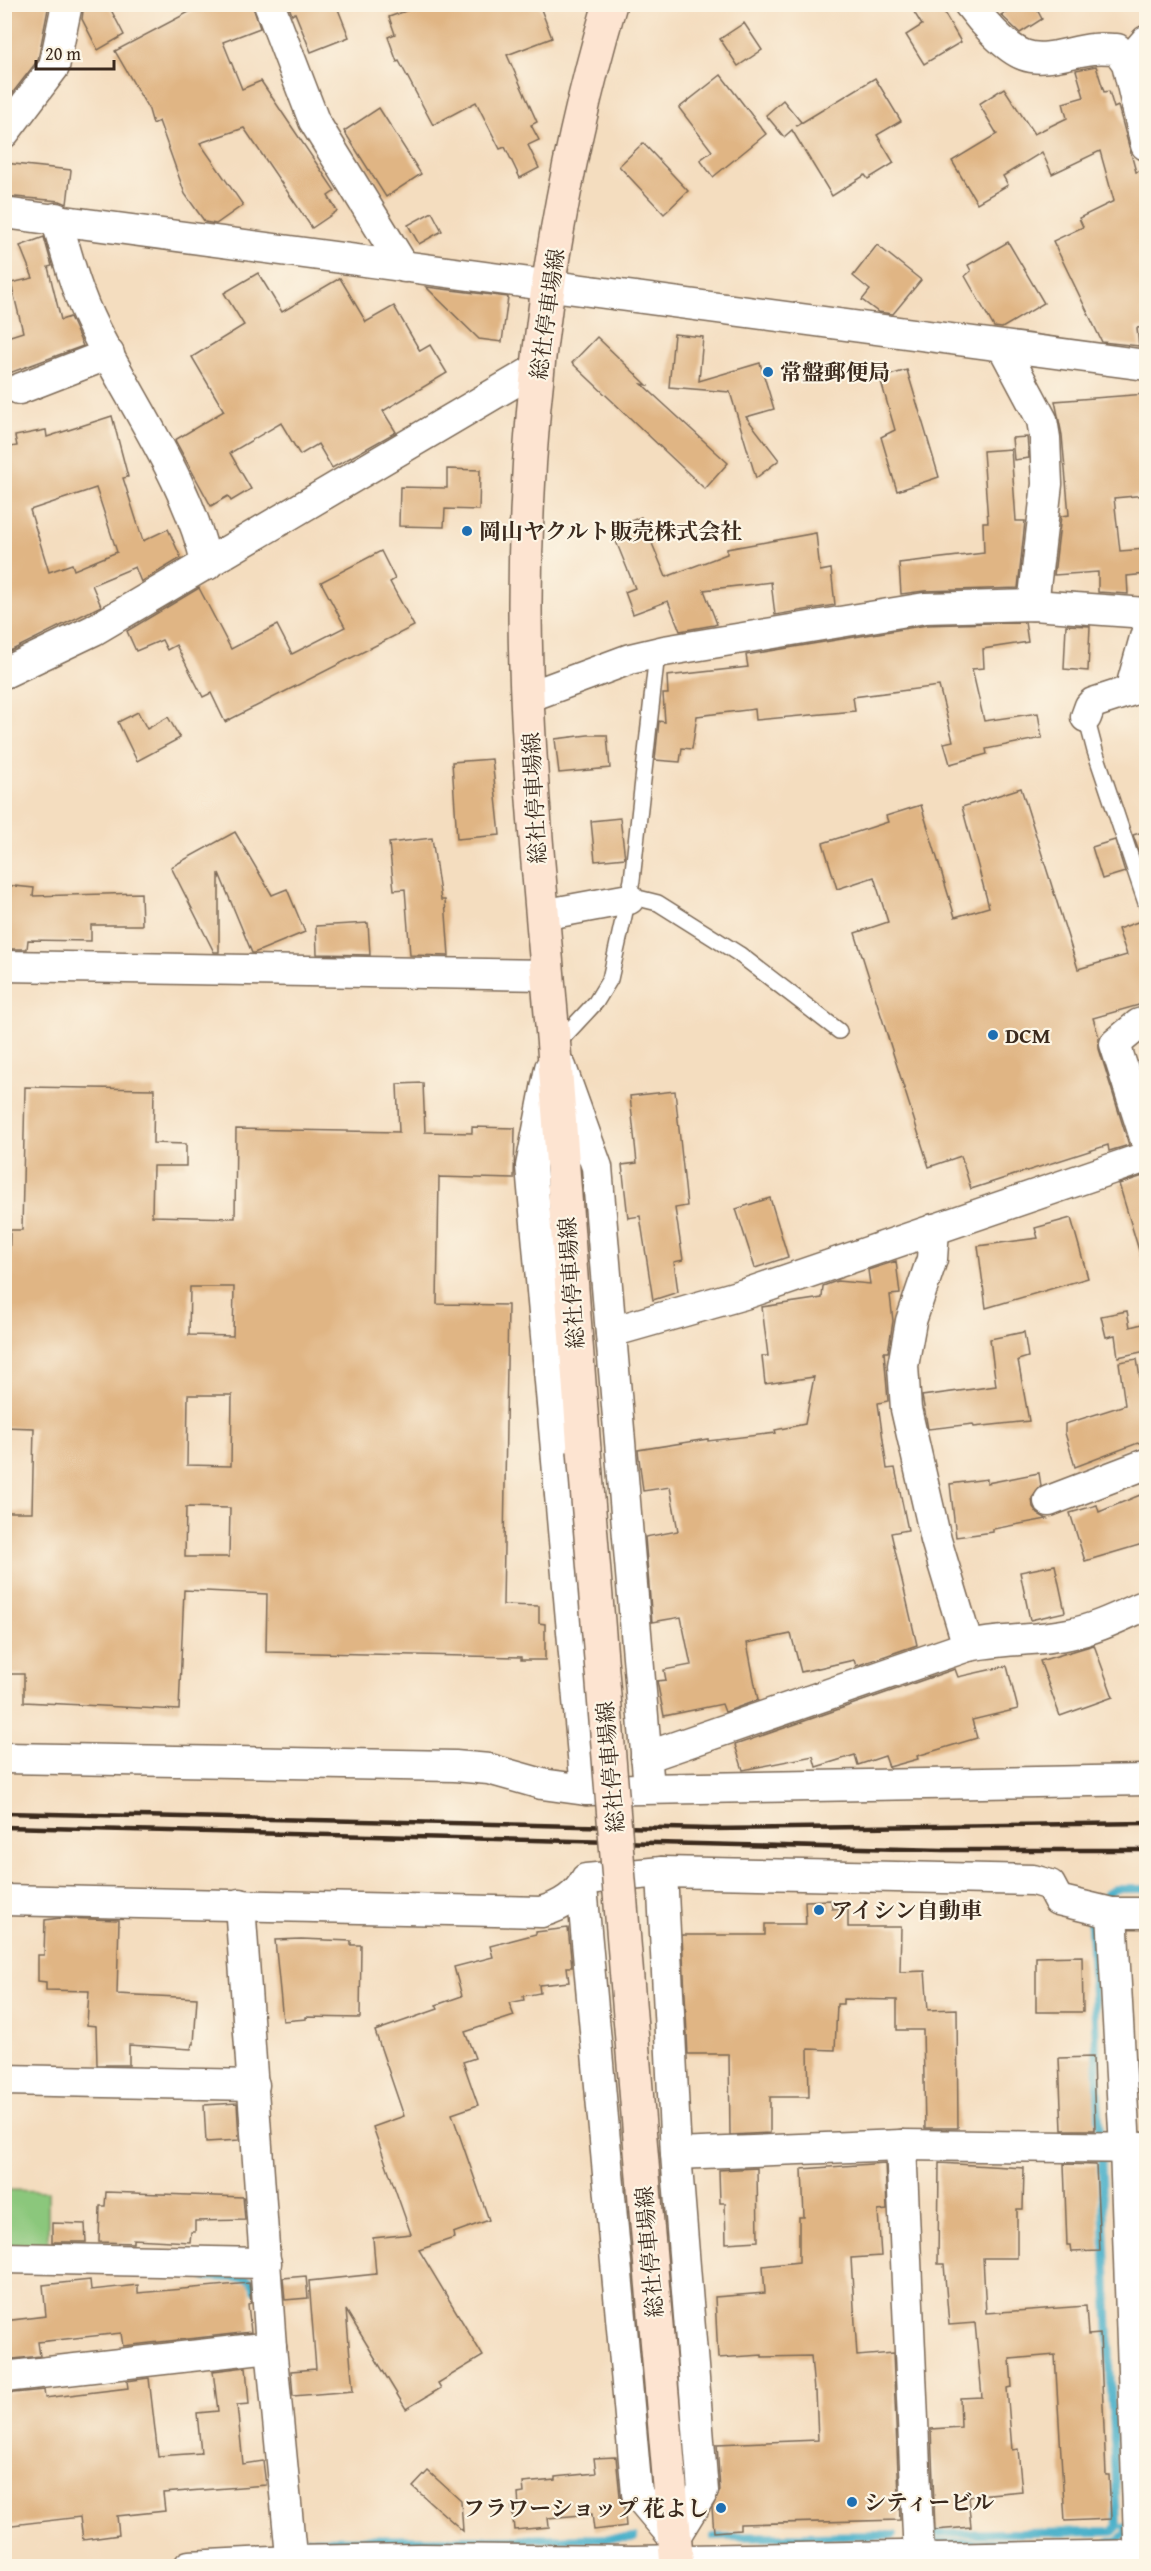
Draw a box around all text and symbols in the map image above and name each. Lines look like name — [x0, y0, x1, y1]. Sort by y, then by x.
scale bar — [36, 33, 114, 71]
text: 20 m — [45, 40, 81, 67]
street label: 総社停車場線 — [522, 246, 572, 382]
place label: 常盤郵便局 — [780, 356, 890, 388]
marker: 常盤郵便局 — [761, 365, 775, 379]
place label: 岡山ヤクルト販売株式会社 — [479, 515, 742, 547]
marker: 岡山ヤクルト販売株式会社 — [460, 524, 474, 538]
street label: 総社停車場線 — [515, 731, 553, 865]
place label: DCM — [1005, 1019, 1051, 1051]
marker: DCM — [986, 1028, 1000, 1042]
street label: 総社停車場線 — [550, 1216, 592, 1350]
street label: 総社停車場線 — [588, 1700, 632, 1834]
place label: アイシン自動車 — [831, 1894, 982, 1926]
marker: アイシン自動車 — [812, 1903, 826, 1917]
street label: 総社停車場線 — [627, 2185, 671, 2319]
place label: シティービル — [864, 2486, 994, 2518]
place label: フラワーショップ 花よし — [463, 2492, 709, 2524]
marker: シティービル — [845, 2495, 859, 2509]
marker: フラワーショップ 花よし — [714, 2501, 728, 2515]

